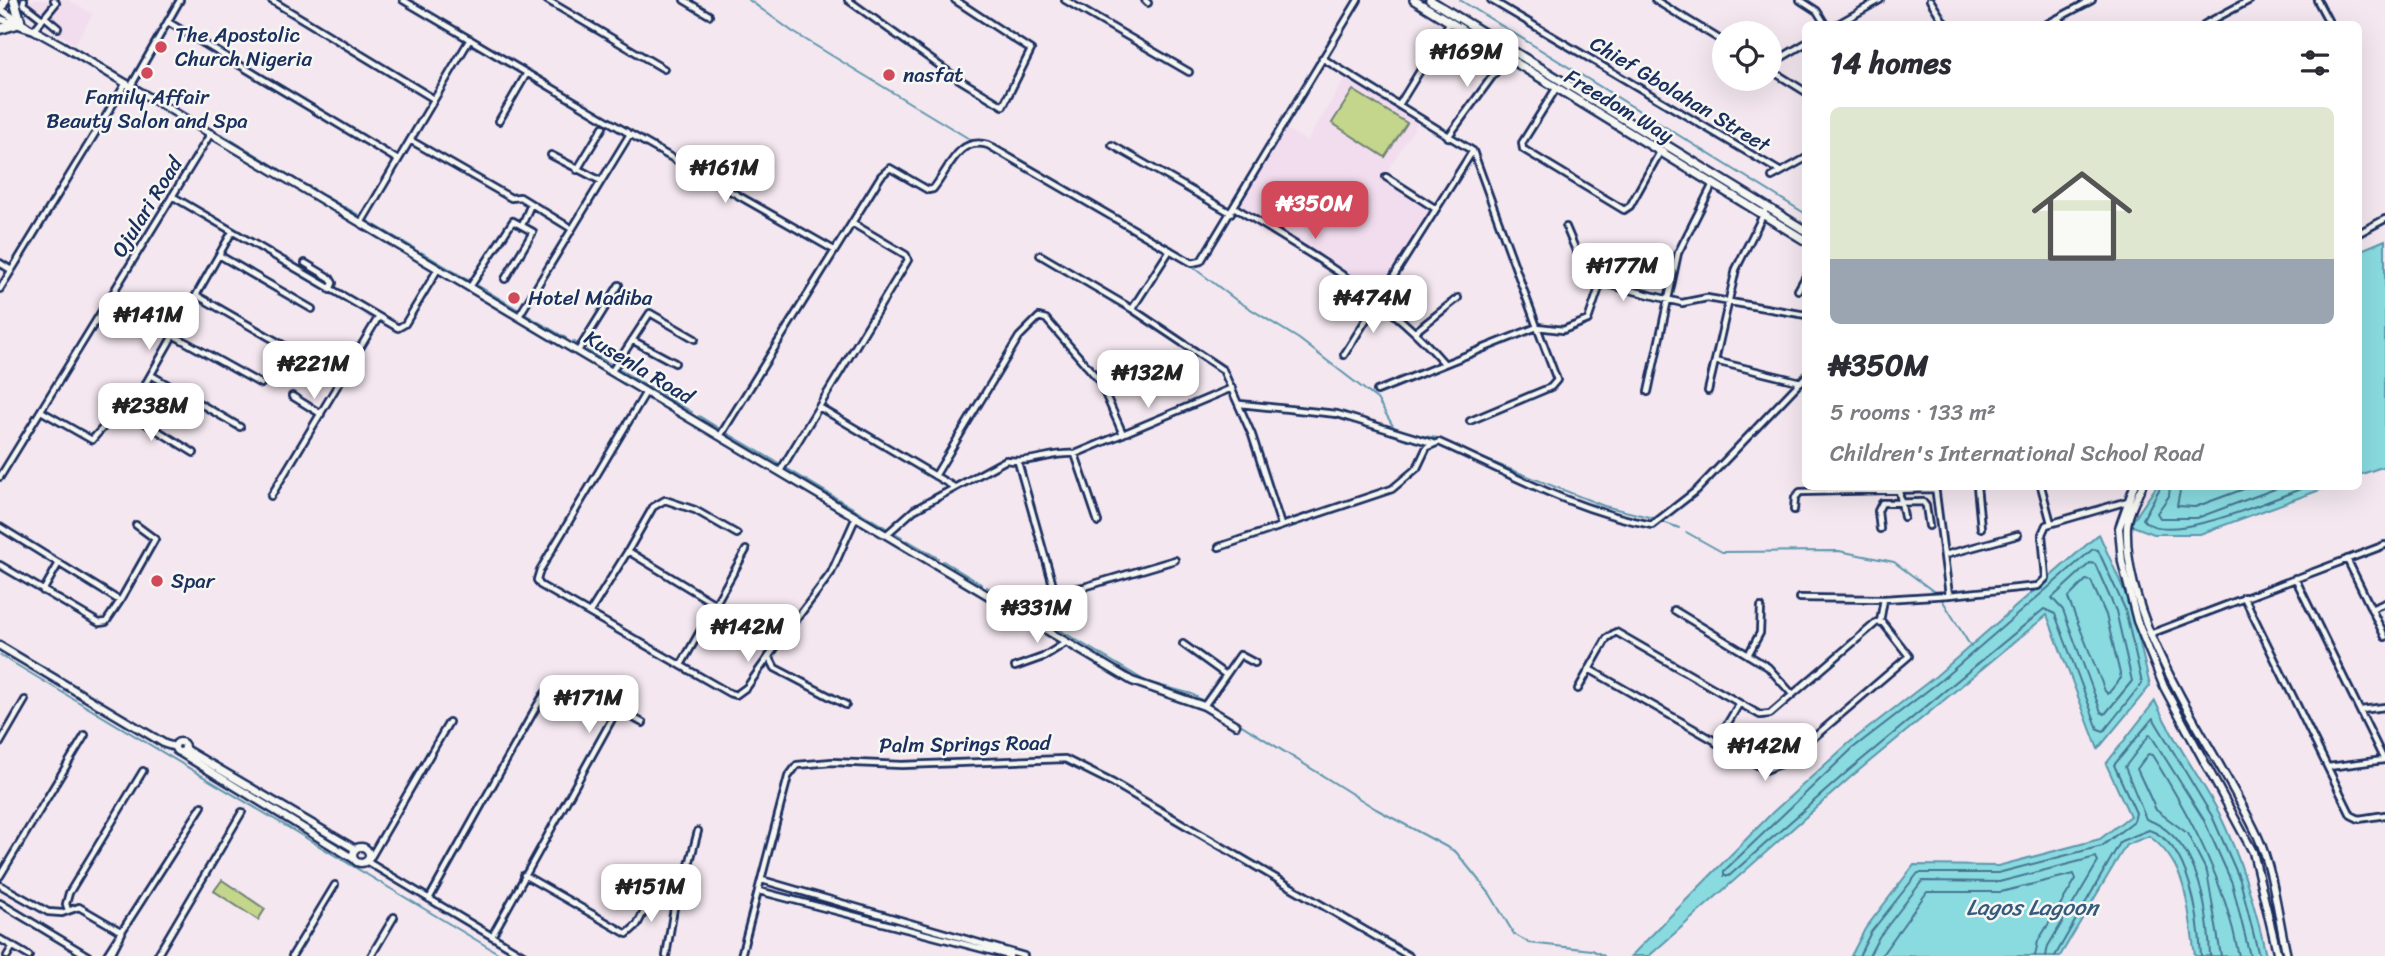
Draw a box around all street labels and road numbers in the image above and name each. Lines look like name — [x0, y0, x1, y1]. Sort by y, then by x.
street label: Chief Gbolahan Street — [1582, 25, 1779, 164]
street label: Freedom Way — [1557, 58, 1681, 154]
street label: Ojulari Road — [101, 147, 194, 265]
street label: Kusenla Road — [577, 319, 703, 416]
street label: Palm Springs Road — [879, 723, 1053, 764]

